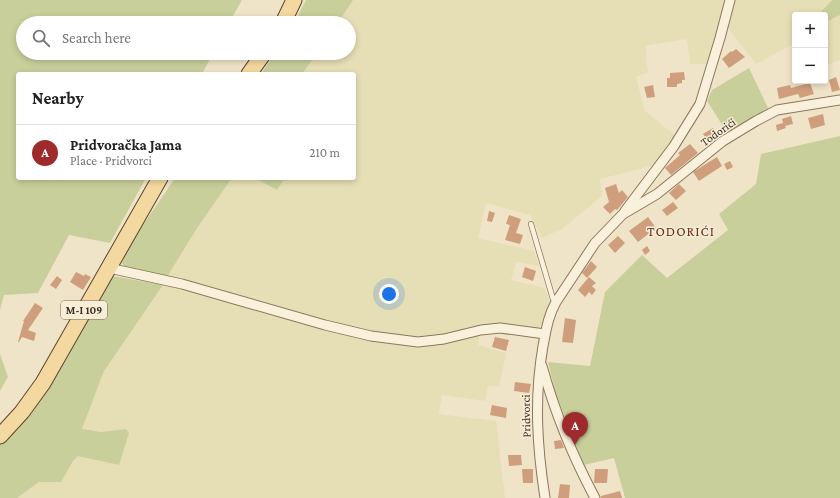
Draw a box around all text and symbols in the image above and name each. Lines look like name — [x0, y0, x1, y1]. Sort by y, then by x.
map controls — [792, 12, 828, 84]
button: + — [792, 12, 828, 48]
search box — [16, 16, 356, 60]
icon: search — [30, 27, 52, 49]
text: Search here — [62, 30, 131, 46]
button: − — [792, 48, 828, 84]
text: Nearby — [32, 89, 84, 108]
street label: Todorići — [698, 115, 738, 149]
text: Pridvoračka Jama — [70, 137, 182, 153]
text: A — [41, 145, 49, 160]
text: 210 m — [309, 145, 340, 160]
text: Place · Pridvorci — [70, 153, 152, 168]
district label: TODORIĆI — [647, 223, 715, 239]
your location — [379, 284, 399, 304]
road number: M-I 109 — [61, 301, 107, 319]
street label: Pridvorci — [519, 394, 533, 438]
pin: A — [562, 412, 588, 445]

